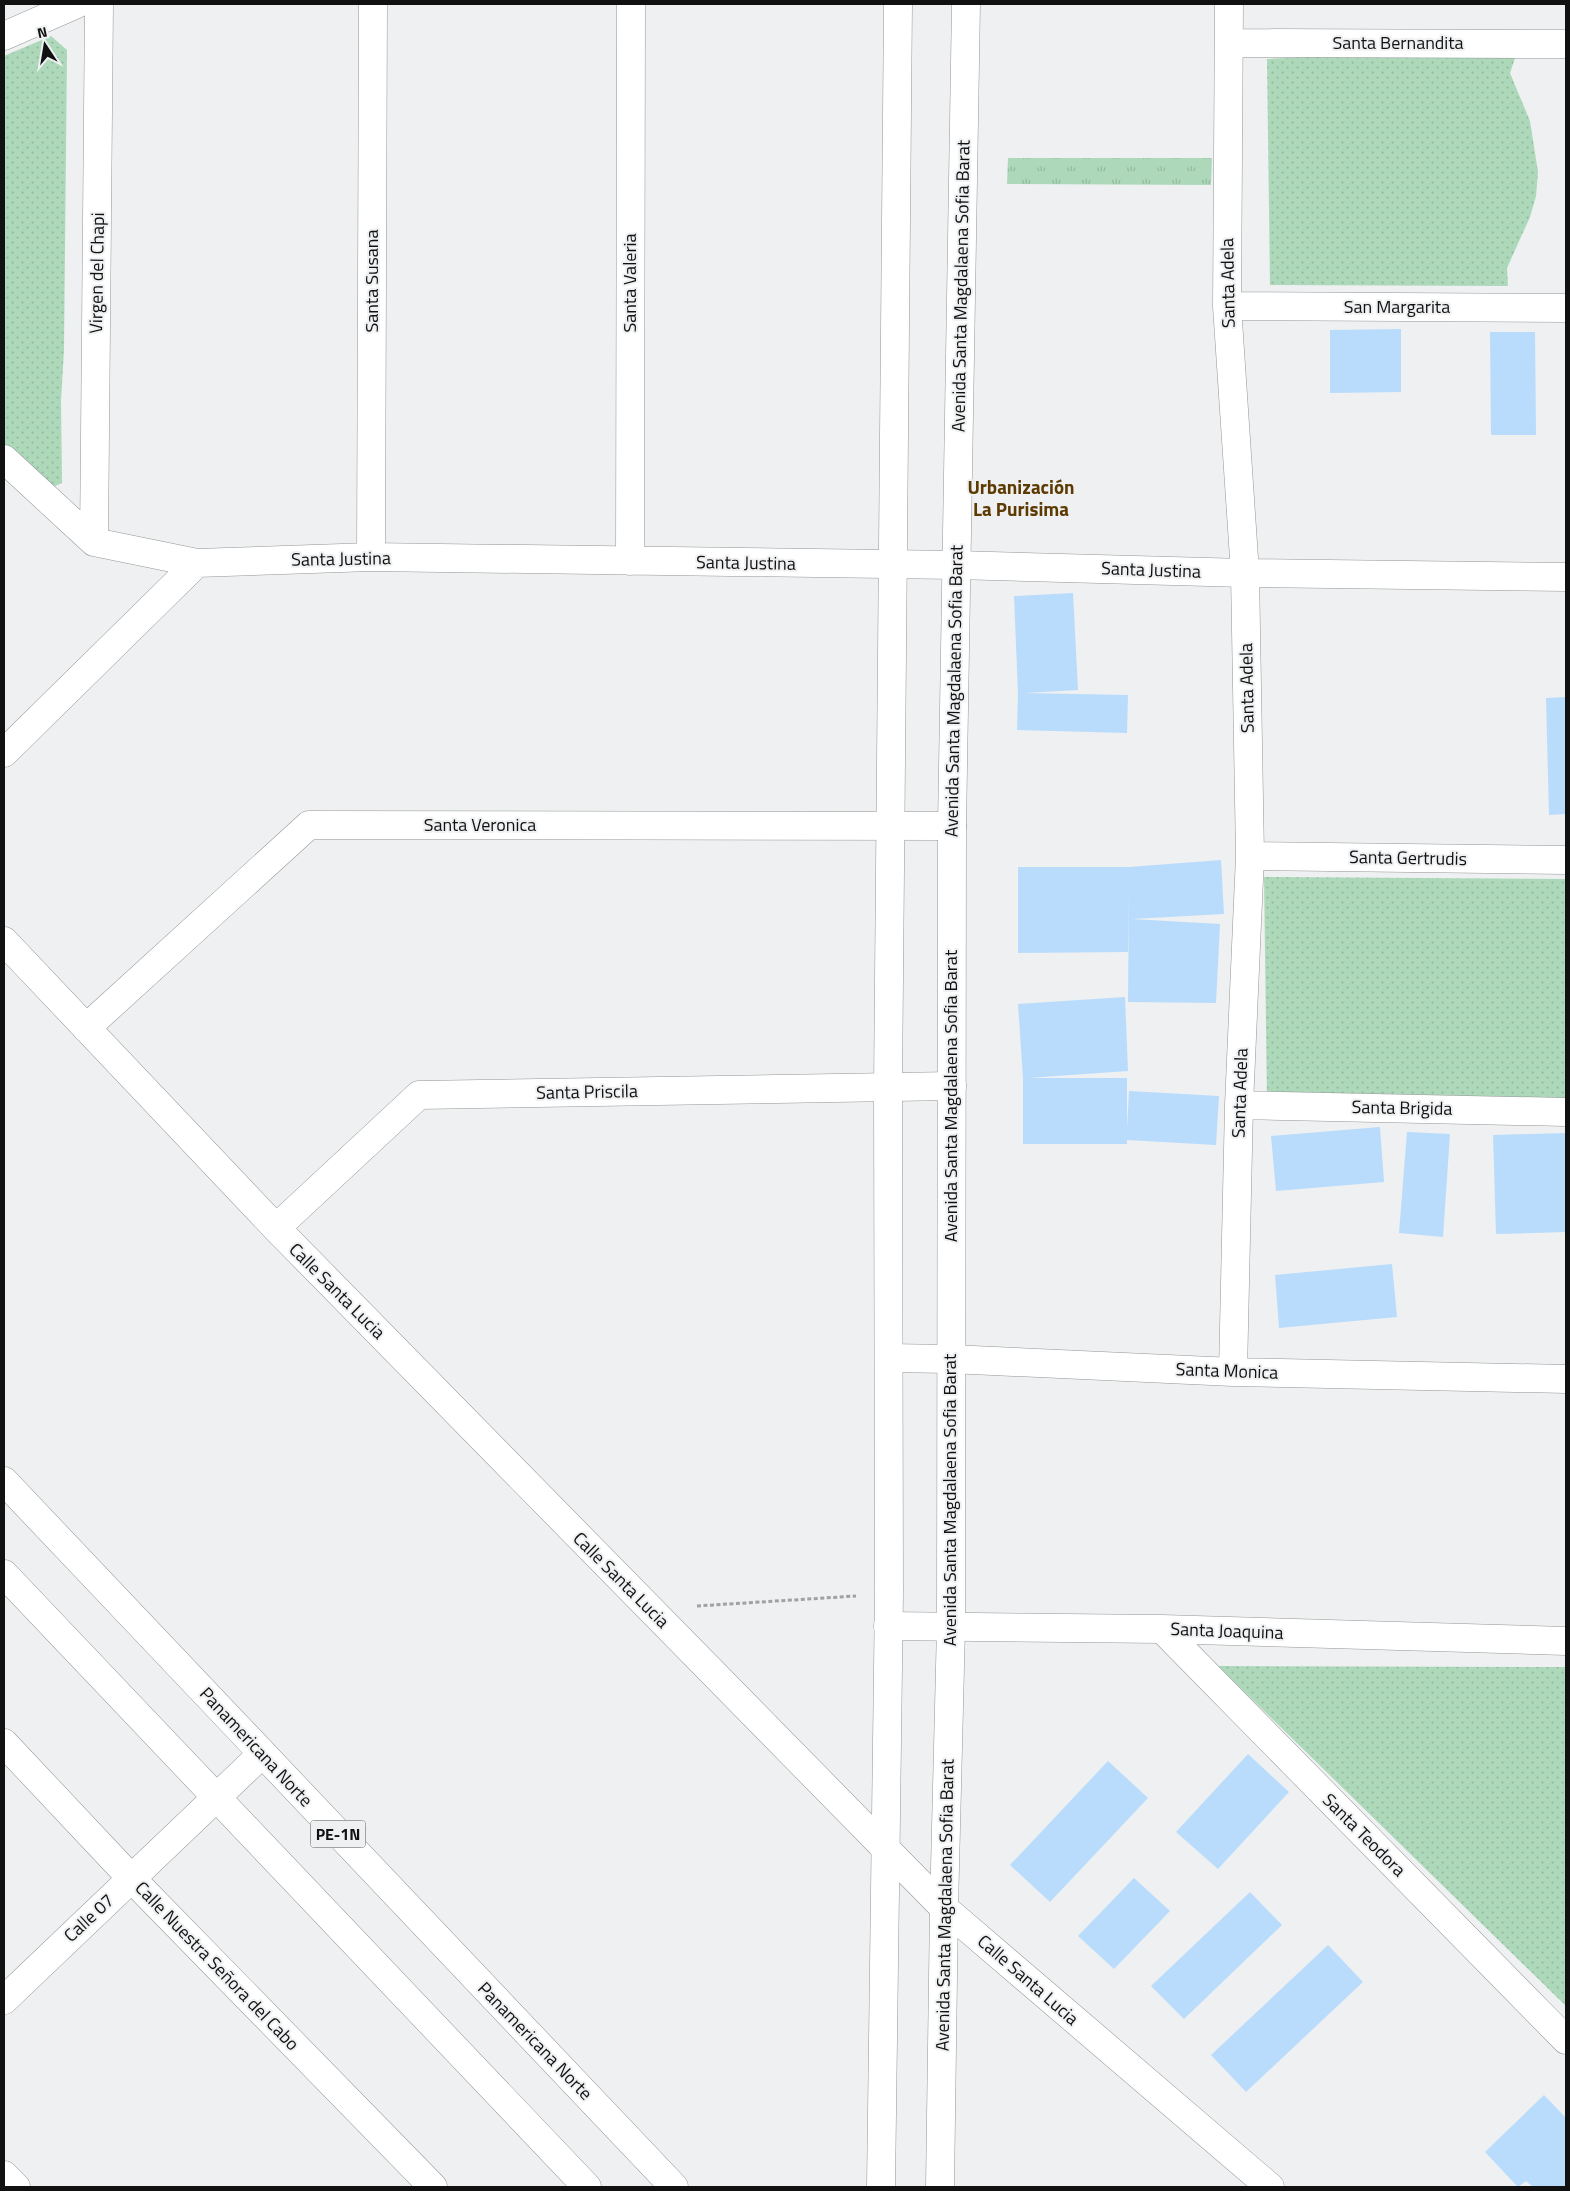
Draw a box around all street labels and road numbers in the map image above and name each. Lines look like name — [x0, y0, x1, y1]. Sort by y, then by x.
street label: Santa Bernandita — [1332, 29, 1464, 56]
street label: Avenida Santa Magdalaena Sofia Barat — [944, 139, 977, 432]
street label: Virgen del Chapi — [82, 212, 111, 334]
street label: Santa Susana — [358, 229, 385, 333]
street label: Santa Valeria — [616, 233, 643, 333]
street label: Santa Adela — [1213, 238, 1242, 328]
street label: San Margarita — [1344, 293, 1450, 320]
street label: Santa Justina — [291, 544, 391, 573]
street label: Avenida Santa Magdalaena Sofia Barat — [937, 544, 970, 837]
street label: Santa Justina — [696, 548, 796, 577]
street label: Santa Justina — [1101, 554, 1201, 585]
street label: Santa Adela — [1232, 643, 1261, 733]
street label: Santa Veronica — [424, 811, 536, 838]
street label: Santa Gertrudis — [1349, 843, 1467, 872]
street label: Avenida Santa Magdalaena Sofia Barat — [937, 949, 964, 1242]
street label: Santa Adela — [1224, 1047, 1255, 1138]
street label: Santa Priscila — [536, 1077, 638, 1106]
street label: Santa Brigida — [1351, 1093, 1453, 1122]
street label: Calle Santa Lucia — [283, 1236, 392, 1345]
street label: Avenida Santa Magdalaena Sofia Barat — [936, 1353, 963, 1646]
street label: Santa Monica — [1175, 1355, 1279, 1386]
street label: Calle Santa Lucia — [567, 1525, 676, 1634]
street label: Santa Joaquina — [1170, 1615, 1284, 1646]
street label: Panamericana Norte — [194, 1681, 319, 1813]
street label: Avenida Santa Magdalaena Sofia Barat — [928, 1758, 961, 2051]
street label: Santa Teodora — [1316, 1787, 1412, 1883]
road number: PE-1N — [310, 1820, 366, 1848]
street label: Calle Nuestra Señora del Cabo — [129, 1875, 306, 2057]
street label: Calle 07 — [57, 1887, 120, 1948]
street label: Calle Santa Lucia — [972, 1928, 1085, 2031]
street label: Panamericana Norte — [472, 1975, 599, 2106]

